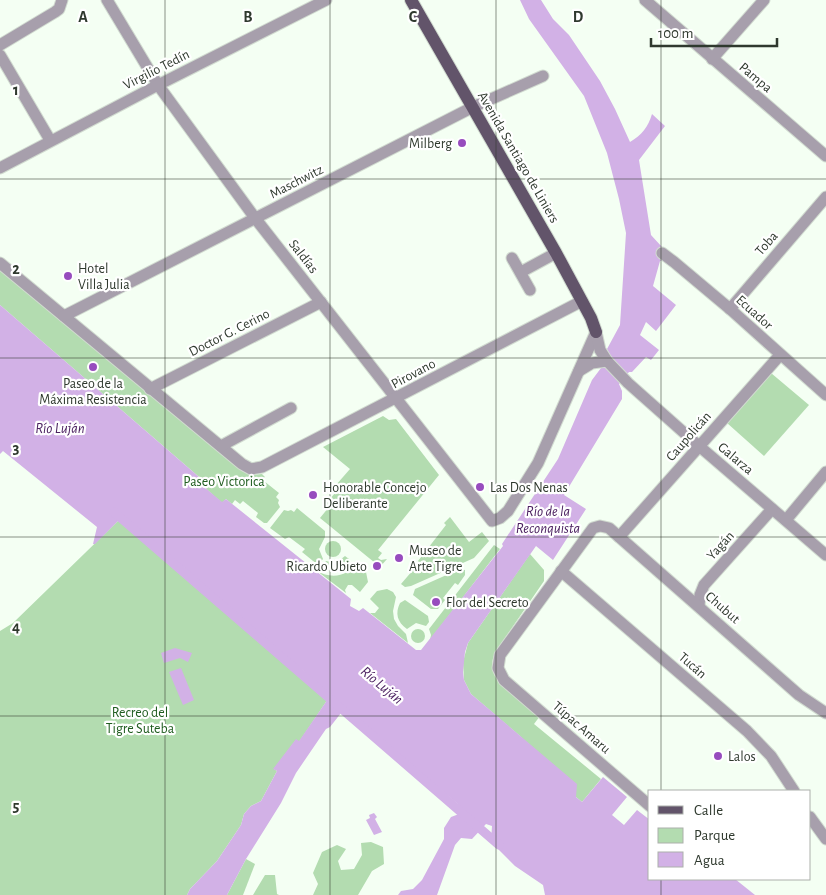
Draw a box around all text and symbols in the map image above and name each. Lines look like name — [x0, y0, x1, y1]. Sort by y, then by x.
text: A — [78, 9, 88, 25]
text: B — [243, 9, 253, 25]
text: C — [409, 9, 418, 25]
text: D — [573, 9, 584, 25]
scale bar — [651, 15, 777, 47]
text: 100 m — [658, 26, 693, 41]
street label: Virgilio Tedín — [121, 47, 192, 93]
street label: Pampa — [736, 60, 775, 96]
text: 1 — [13, 82, 19, 98]
street label: Avenida Santiago de Liniers — [475, 90, 561, 225]
place label: Milberg — [409, 137, 452, 151]
marker: Milberg — [456, 137, 468, 149]
street label: Maschwitz — [267, 162, 326, 201]
street label: Toba — [753, 229, 781, 258]
street label: Saldías — [286, 237, 321, 276]
text: 2 — [12, 261, 20, 277]
place label: Hotel Villa Julia — [78, 262, 130, 292]
marker: Hotel Villa Julia — [62, 270, 74, 282]
street label: Ecuador — [733, 293, 776, 333]
street label: Doctor G. Cerino — [187, 307, 272, 359]
street label: Pirovano — [389, 356, 438, 391]
marker: Paseo de la Máxima Resistencia — [87, 361, 99, 373]
place label: Paseo de la Máxima Resistencia — [39, 377, 147, 407]
street label: Caupolicán — [664, 409, 714, 464]
water label: Río Luján — [35, 421, 85, 436]
text: 3 — [13, 440, 20, 456]
street label: Galarza — [715, 440, 756, 478]
park label: Paseo Victorica — [183, 475, 265, 489]
place label: Honorable Concejo Deliberante — [323, 481, 427, 511]
marker: Las Dos Nenas — [474, 481, 486, 493]
place label: Las Dos Nenas — [490, 481, 568, 495]
marker: Honorable Concejo Deliberante — [307, 489, 319, 501]
water label: Río de la Reconquista — [516, 504, 580, 536]
street label: Yagán — [704, 529, 737, 563]
place label: Museo de Arte Tigre — [409, 544, 463, 574]
marker: Museo de Arte Tigre — [393, 552, 405, 564]
place label: Ricardo Ubieto — [286, 560, 367, 574]
marker: Ricardo Ubieto — [371, 560, 383, 572]
street label: Chubut — [702, 589, 743, 627]
marker: Flor del Secreto — [430, 596, 442, 608]
place label: Flor del Secreto — [446, 596, 529, 610]
text: 4 — [12, 619, 20, 635]
street label: Tucán — [676, 650, 709, 681]
water label: Río Luján — [358, 664, 406, 707]
street label: Túpac Amaru — [550, 699, 613, 756]
park label: Recreo del Tigre Suteba — [106, 706, 175, 736]
marker: Lalos — [712, 750, 724, 762]
place label: Lalos — [728, 750, 756, 764]
legend — [648, 790, 811, 880]
text: 5 — [13, 798, 20, 814]
text: Calle — [694, 803, 723, 818]
text: Parque — [694, 828, 735, 843]
text: Agua — [694, 853, 725, 868]

